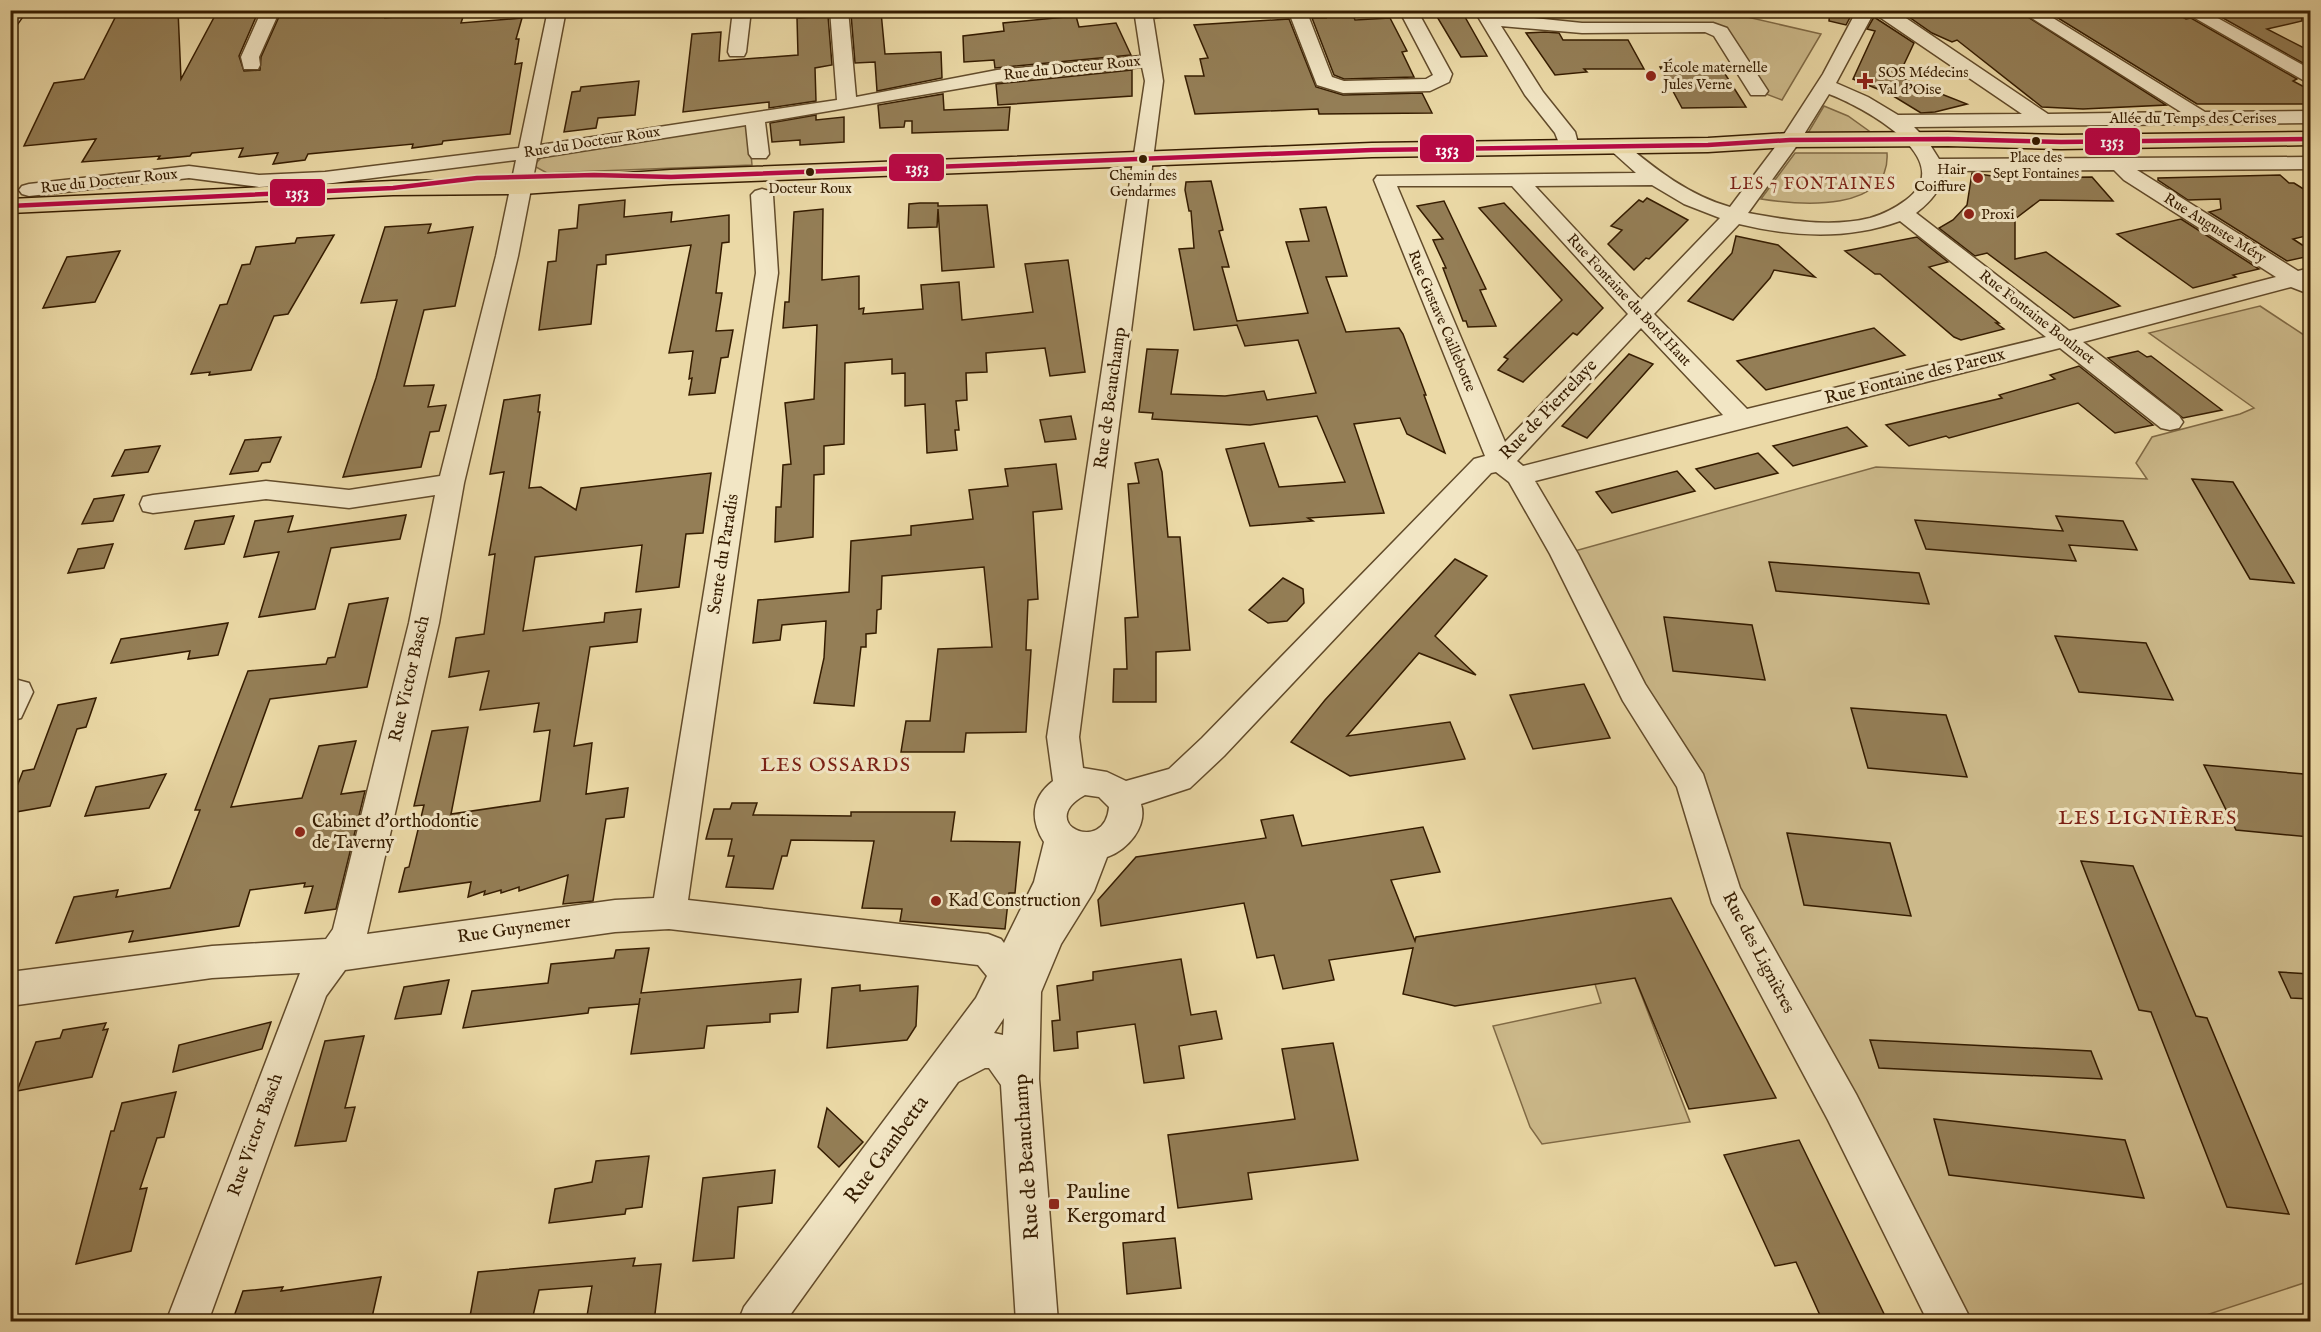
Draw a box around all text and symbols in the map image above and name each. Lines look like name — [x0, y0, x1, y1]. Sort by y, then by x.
street label: Rue du Docteur Roux — [1002, 51, 1142, 85]
place label: École maternelle Jules Verne — [1661, 58, 1768, 94]
place label: SOS Médecins Val d'Oise — [1877, 63, 1969, 99]
marker: École maternelle Jules Verne — [1644, 69, 1658, 83]
marker: SOS Médecins Val d'Oise — [1856, 72, 1874, 90]
street label: Allée du Temps des Cerises — [2108, 109, 2277, 128]
street label: Rue du Docteur Roux — [522, 122, 662, 162]
line badge: 1353 — [2084, 127, 2141, 156]
text: 1353 — [2100, 133, 2124, 153]
line badge: 1353 — [1419, 134, 1475, 163]
marker: Place des Sept Fontaines — [2030, 135, 2042, 147]
text: 1353 — [1435, 141, 1459, 161]
place label: Place des Sept Fontaines — [1993, 149, 2079, 183]
line badge: 1353 — [888, 153, 945, 182]
marker: Chemin des Gendarmes — [1137, 153, 1149, 165]
text: 1353 — [905, 159, 929, 179]
place label: Hair Coiffure — [1914, 160, 1966, 196]
street label: Rue du Docteur Roux — [39, 164, 179, 198]
marker: Docteur Roux — [804, 166, 816, 178]
place label: Chemin des Gendarmes — [1109, 167, 1177, 201]
marker: Hair Coiffure — [1971, 171, 1985, 185]
district label: LES 7 FONTAINES — [1730, 175, 1896, 195]
line badge: 1353 — [269, 178, 326, 207]
place label: Docteur Roux — [768, 180, 852, 198]
text: 1353 — [285, 184, 309, 204]
street label: Rue Auguste Méry — [2160, 189, 2270, 267]
place label: Proxi — [1981, 205, 2014, 224]
marker: Proxi — [1962, 207, 1976, 221]
street label: Rue Fontaine du Bord Haut — [1563, 230, 1695, 370]
street label: Rue Gustave Caillebotte — [1404, 247, 1480, 395]
street label: Rue Fontaine Boulmet — [1975, 266, 2099, 368]
street label: Rue de Beauchamp — [1090, 325, 1132, 470]
street label: Rue Fontaine des Pareux — [1822, 343, 2008, 411]
street label: Rue de Pierrelaye — [1495, 355, 1603, 465]
street label: Sente du Paradis — [703, 492, 745, 616]
street label: Rue Victor Basch — [384, 613, 436, 744]
district label: LES OSSARDS — [760, 753, 912, 778]
district label: LES LIGNIÈRES — [2058, 806, 2238, 831]
place label: Cabinet d'orthodontie de Taverny — [312, 811, 479, 855]
marker: Cabinet d'orthodontie de Taverny — [293, 825, 307, 839]
street label: Rue des Lignières — [1716, 888, 1800, 1018]
place label: Kad Construction — [948, 890, 1081, 913]
marker: Kad Construction — [929, 894, 943, 908]
street label: Rue Guynemer — [456, 911, 573, 949]
street label: Rue Victor Basch — [223, 1070, 289, 1200]
street label: Rue de Beauchamp — [1008, 1073, 1046, 1241]
street label: Rue Gambetta — [839, 1090, 936, 1209]
place label: Pauline Kergomard — [1066, 1179, 1166, 1230]
marker: Pauline Kergomard — [1047, 1197, 1061, 1211]

